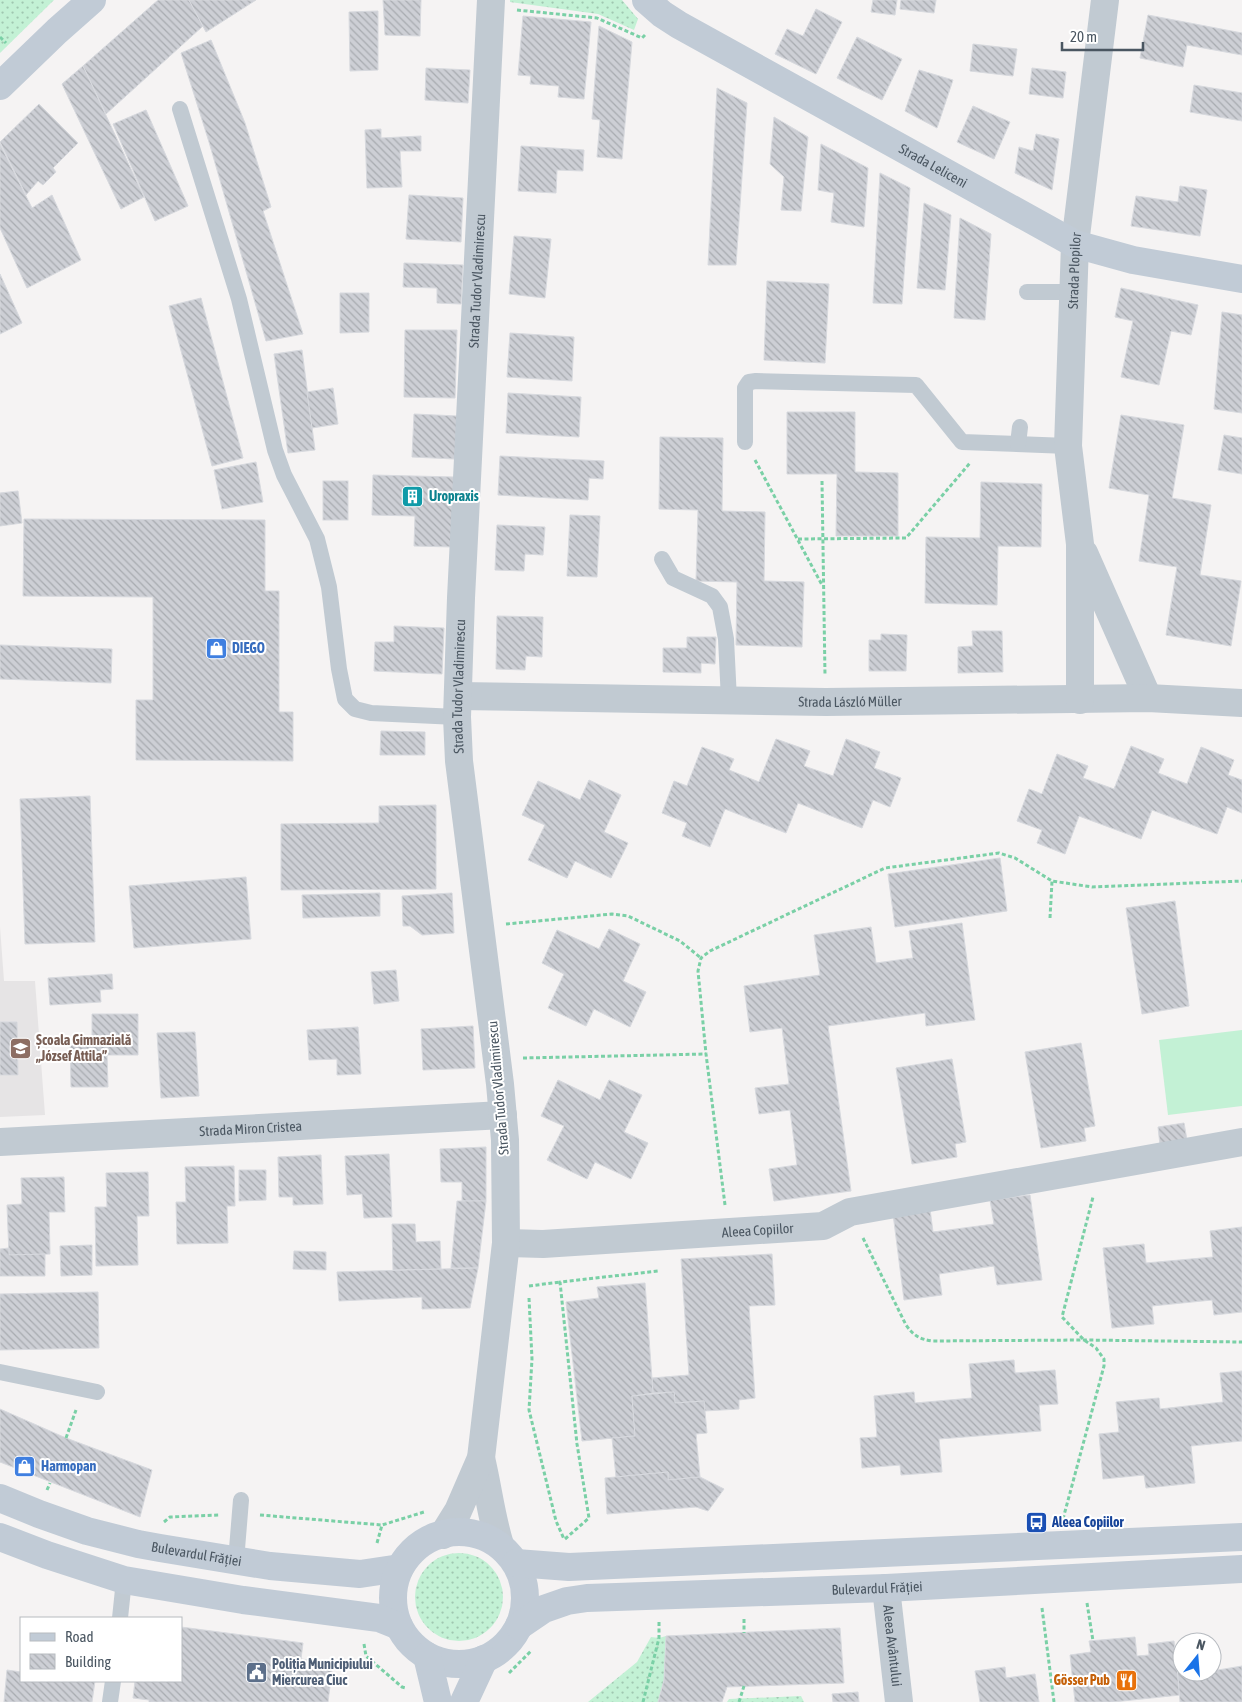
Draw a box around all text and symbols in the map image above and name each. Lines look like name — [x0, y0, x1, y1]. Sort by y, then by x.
scale bar — [1062, 20, 1143, 52]
text: 20 m — [1070, 28, 1097, 45]
street label: Strada Leliceni — [896, 140, 970, 191]
street label: Strada Tudor Vladimirescu — [466, 213, 488, 348]
street label: Strada Plopilor — [1065, 231, 1084, 309]
building icon: Uropraxis — [401, 484, 425, 508]
place label: Uropraxis — [429, 488, 479, 504]
street label: Strada Tudor Vladimirescu — [449, 619, 468, 754]
shop icon: DIEGO — [204, 636, 228, 660]
place label: DIEGO — [232, 640, 265, 656]
street label: Strada László Müller — [798, 693, 903, 710]
street label: Strada Tudor Vladimirescu — [484, 1020, 512, 1156]
place label: Școala Gimnazială „József Attila” — [35, 1032, 132, 1064]
school or university icon: Școala Gimnazială „József Attila” — [8, 1036, 32, 1060]
street label: Strada Miron Cristea — [199, 1118, 302, 1139]
street label: Aleea Copiilor — [721, 1220, 795, 1240]
shop icon: Harmopan — [13, 1454, 37, 1478]
place label: Harmopan — [41, 1458, 97, 1474]
bus stop icon: Aleea Copiilor — [1024, 1510, 1048, 1534]
place label: Aleea Copiilor — [1051, 1514, 1125, 1530]
street label: Bulevardul Frăției — [150, 1539, 243, 1569]
street label: Bulevardul Frăției — [831, 1578, 923, 1598]
street label: Aleea Avântului — [880, 1604, 905, 1687]
legend — [20, 1617, 182, 1682]
text: Road — [65, 1628, 94, 1645]
north arrow — [1172, 1632, 1222, 1682]
text: N — [1195, 1636, 1207, 1653]
text: Building — [65, 1653, 111, 1670]
place label: Poliția Municipiului Miercurea Ciuc — [272, 1656, 373, 1688]
public building icon: Poliția Municipiului Miercurea Ciuc — [244, 1660, 268, 1684]
restaurant icon: Gösser Pub — [1114, 1668, 1138, 1692]
place label: Gösser Pub — [1053, 1672, 1110, 1688]

